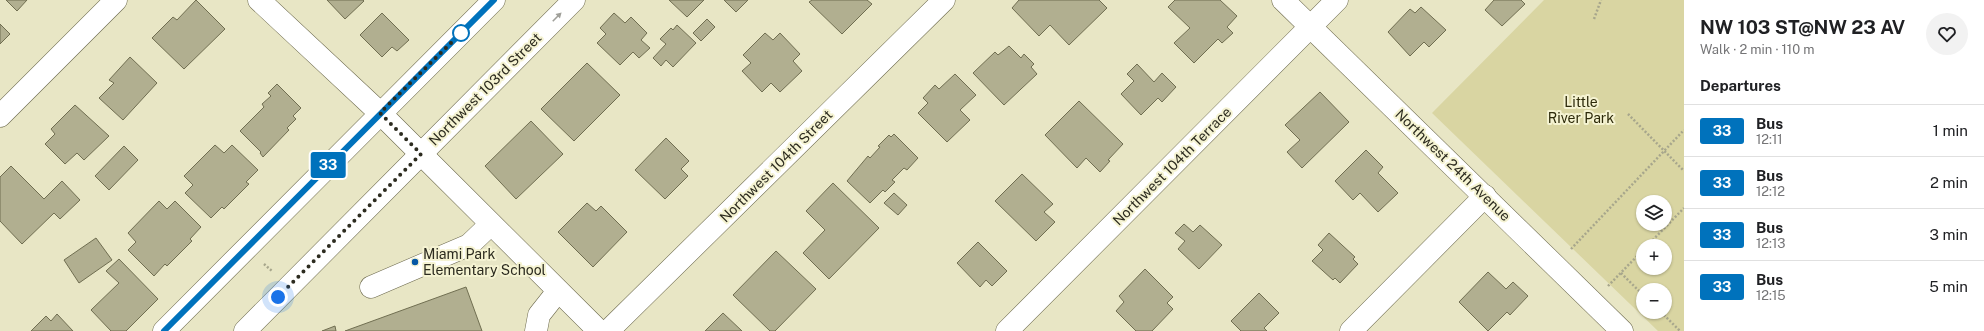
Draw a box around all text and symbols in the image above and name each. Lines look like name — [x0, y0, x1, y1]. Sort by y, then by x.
one-way arrow — [552, 12, 562, 22]
button: heart — [1926, 13, 1968, 55]
text: NW 103 ST@NW 23 AV — [1700, 16, 1905, 38]
unlabelled marker — [452, 24, 470, 42]
street label: Northwest 103rd Street — [425, 29, 545, 149]
text: Walk · 2 min · 110 m — [1700, 42, 1815, 57]
text: Departures — [1700, 77, 1781, 94]
park label: Little River Park — [1548, 94, 1614, 126]
street label: Northwest 104th Terrace — [1110, 104, 1234, 228]
street label: Northwest 24th Avenue — [1392, 106, 1514, 224]
street label: Northwest 104th Street — [717, 107, 835, 225]
text: Bus — [1756, 115, 1783, 132]
text: 1 min — [1933, 122, 1968, 139]
text: 33 — [1713, 123, 1731, 139]
text: 12:11 — [1756, 132, 1783, 147]
line badge: 33 — [310, 152, 346, 178]
text: 33 — [319, 157, 337, 173]
text: Bus — [1756, 167, 1783, 184]
text: 2 min — [1930, 174, 1968, 191]
text: 33 — [1713, 175, 1731, 191]
text: 12:12 — [1756, 184, 1785, 199]
map controls — [1636, 195, 1672, 319]
button: layers — [1636, 195, 1672, 231]
text: Bus — [1756, 219, 1783, 236]
text: 3 min — [1929, 226, 1968, 243]
text: 33 — [1713, 227, 1731, 243]
text: 12:13 — [1756, 236, 1785, 251]
button: + — [1636, 239, 1672, 275]
place label: Miami Park Elementary School — [423, 246, 546, 278]
marker: Miami Park Elementary School — [410, 257, 420, 267]
text: Bus — [1756, 271, 1783, 288]
text: 5 min — [1929, 278, 1968, 295]
text: 33 — [1713, 279, 1731, 295]
button: − — [1636, 283, 1672, 319]
your location — [268, 287, 288, 307]
text: 12:15 — [1756, 288, 1786, 303]

